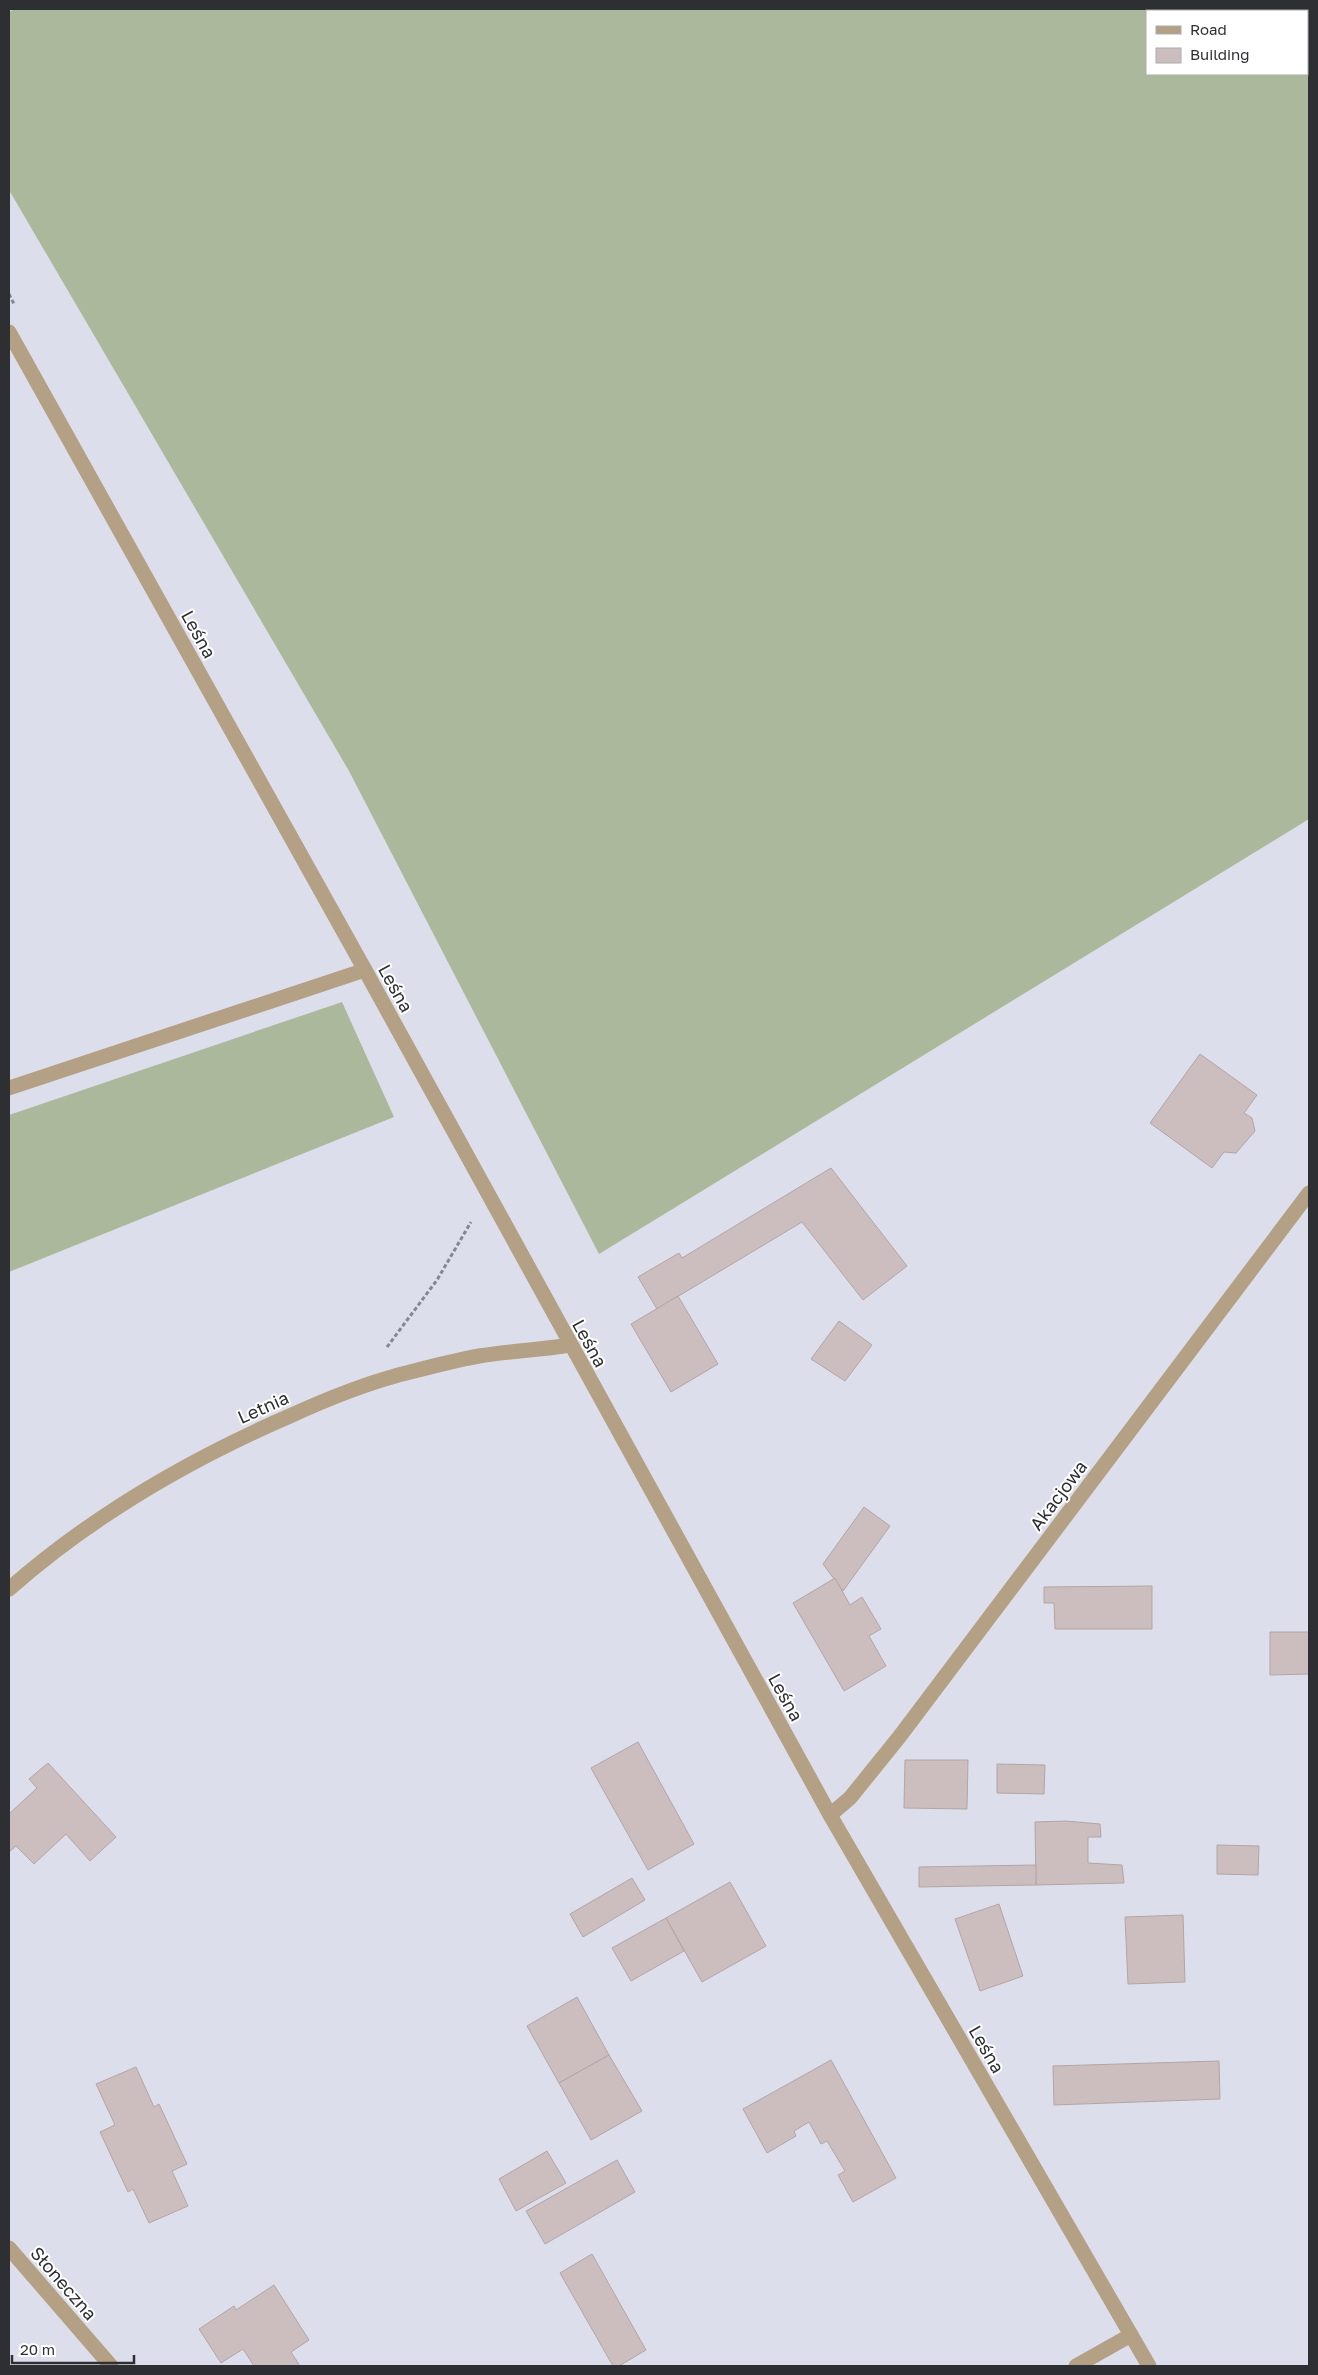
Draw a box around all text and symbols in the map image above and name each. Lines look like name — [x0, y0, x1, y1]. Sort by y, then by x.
legend — [1146, 10, 1308, 75]
text: Road — [1190, 20, 1227, 38]
text: Building — [1190, 45, 1250, 63]
street label: Leśna — [177, 606, 221, 662]
street label: Leśna — [374, 960, 418, 1016]
street label: Leśna — [568, 1315, 612, 1371]
street label: Letnia — [234, 1386, 292, 1428]
street label: Akacjowa — [1025, 1456, 1091, 1534]
street label: Leśna — [764, 1669, 808, 1725]
street label: Leśna — [965, 2021, 1009, 2077]
street label: Słoneczna — [26, 2242, 102, 2324]
scale bar — [12, 2332, 135, 2364]
text: 20 m — [20, 2340, 55, 2358]

